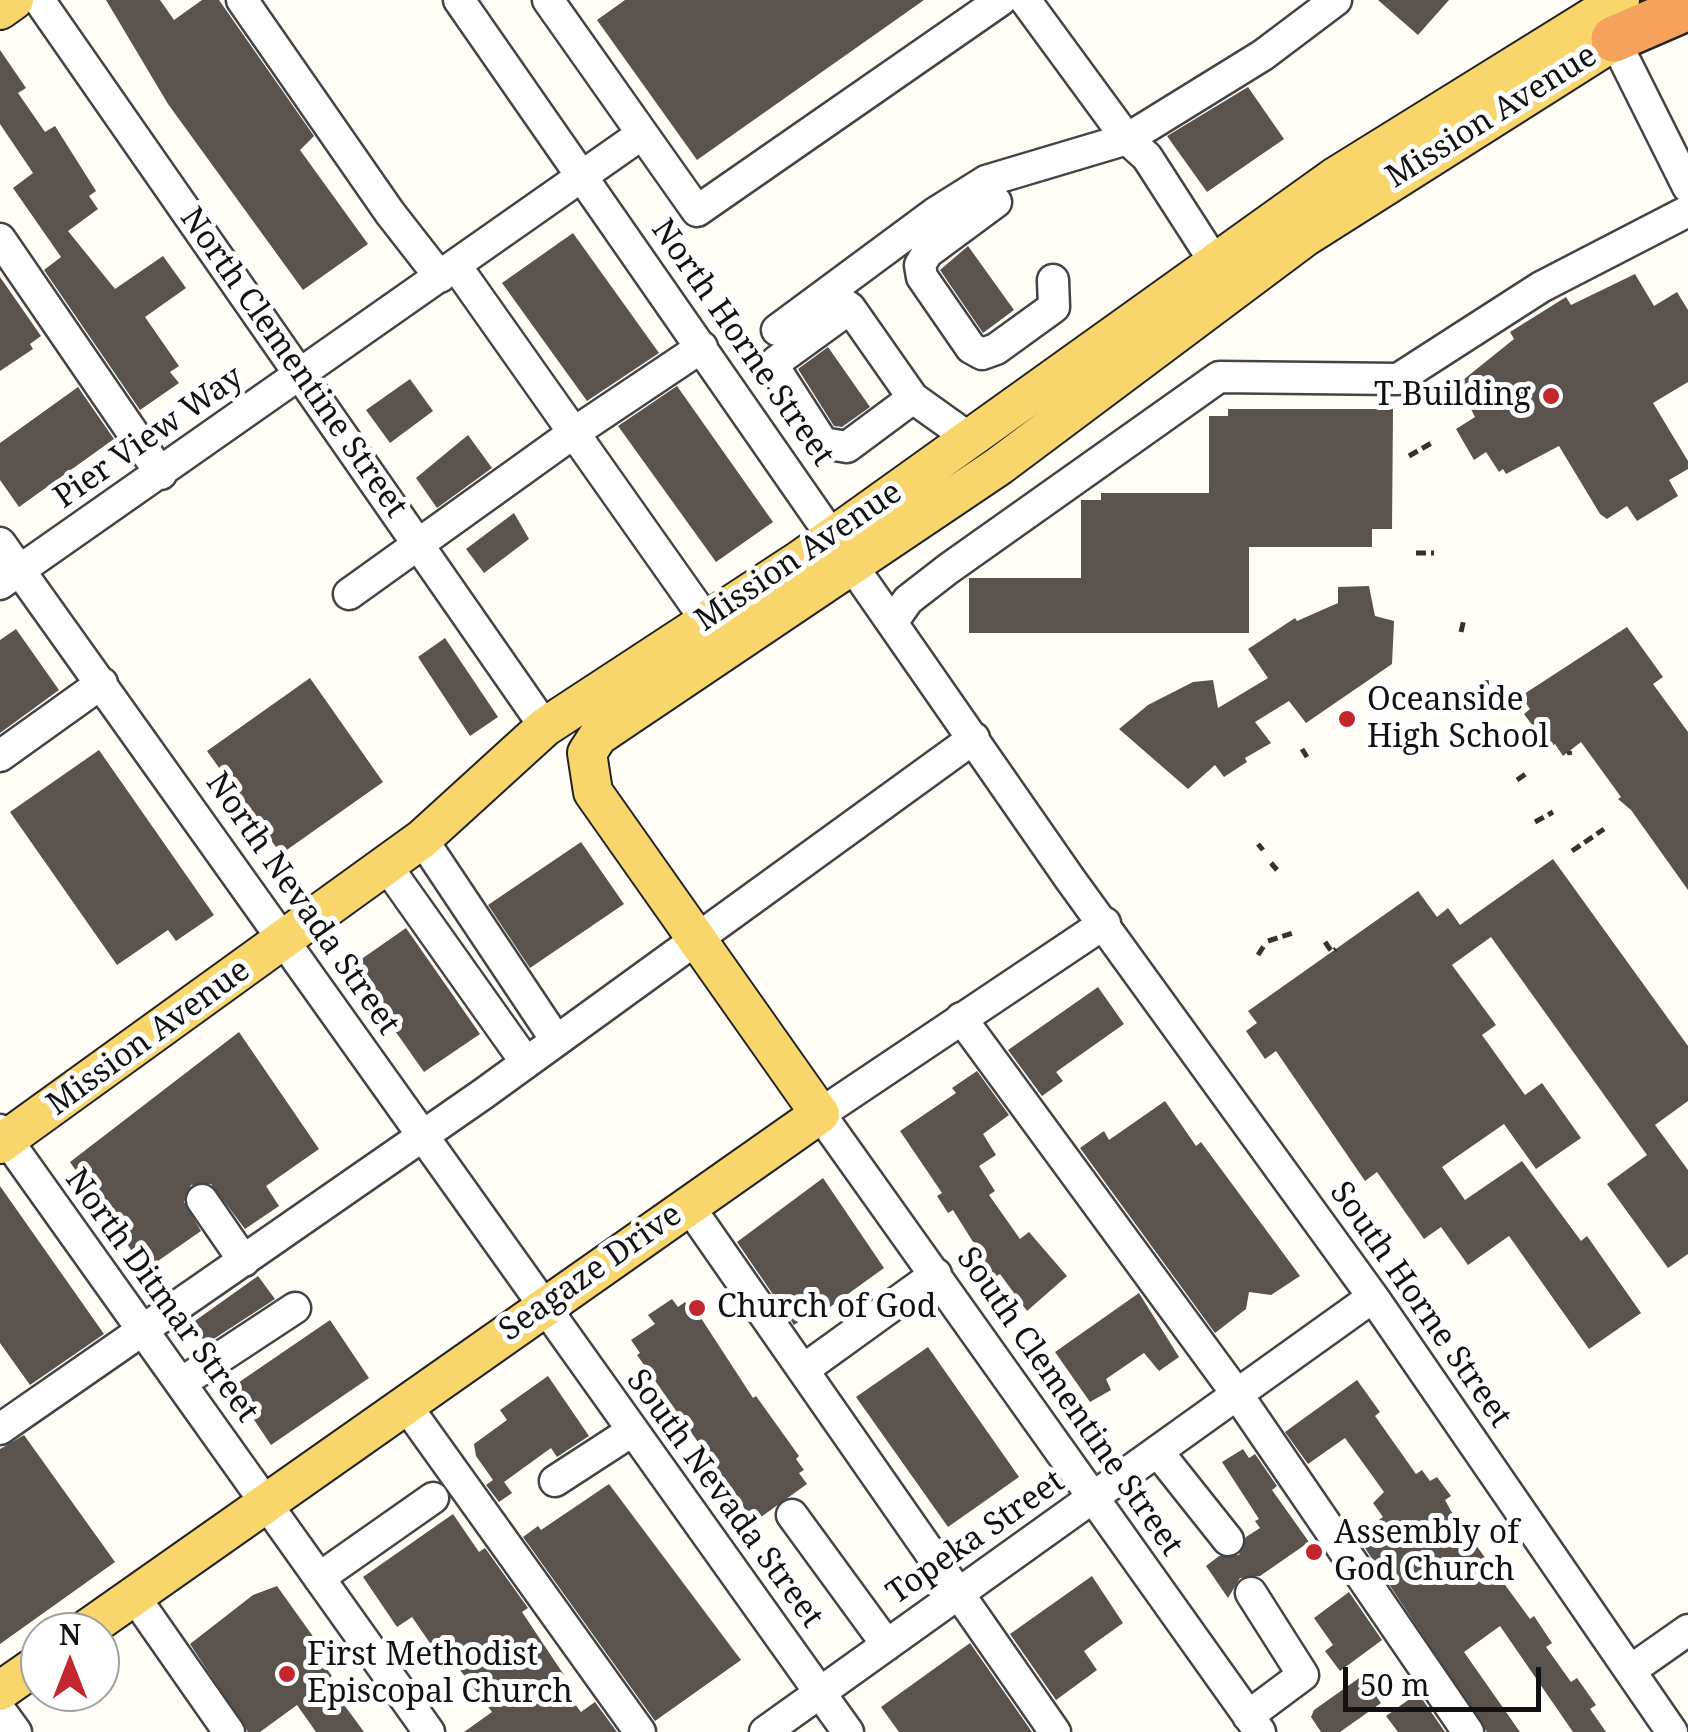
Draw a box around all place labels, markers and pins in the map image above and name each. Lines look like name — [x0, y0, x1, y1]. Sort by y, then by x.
place label: T Building — [1374, 377, 1531, 415]
marker: T Building — [1540, 385, 1562, 407]
place label: Oceanside High School — [1367, 682, 1549, 757]
marker: Oceanside High School — [1336, 708, 1358, 730]
place label: Church of God — [717, 1289, 936, 1327]
marker: Church of God — [686, 1297, 708, 1319]
place label: Assembly of God Church — [1334, 1515, 1519, 1590]
marker: Assembly of God Church — [1303, 1541, 1325, 1563]
place label: First Methodist Episcopal Church — [307, 1637, 573, 1712]
marker: First Methodist Episcopal Church — [276, 1663, 298, 1685]

